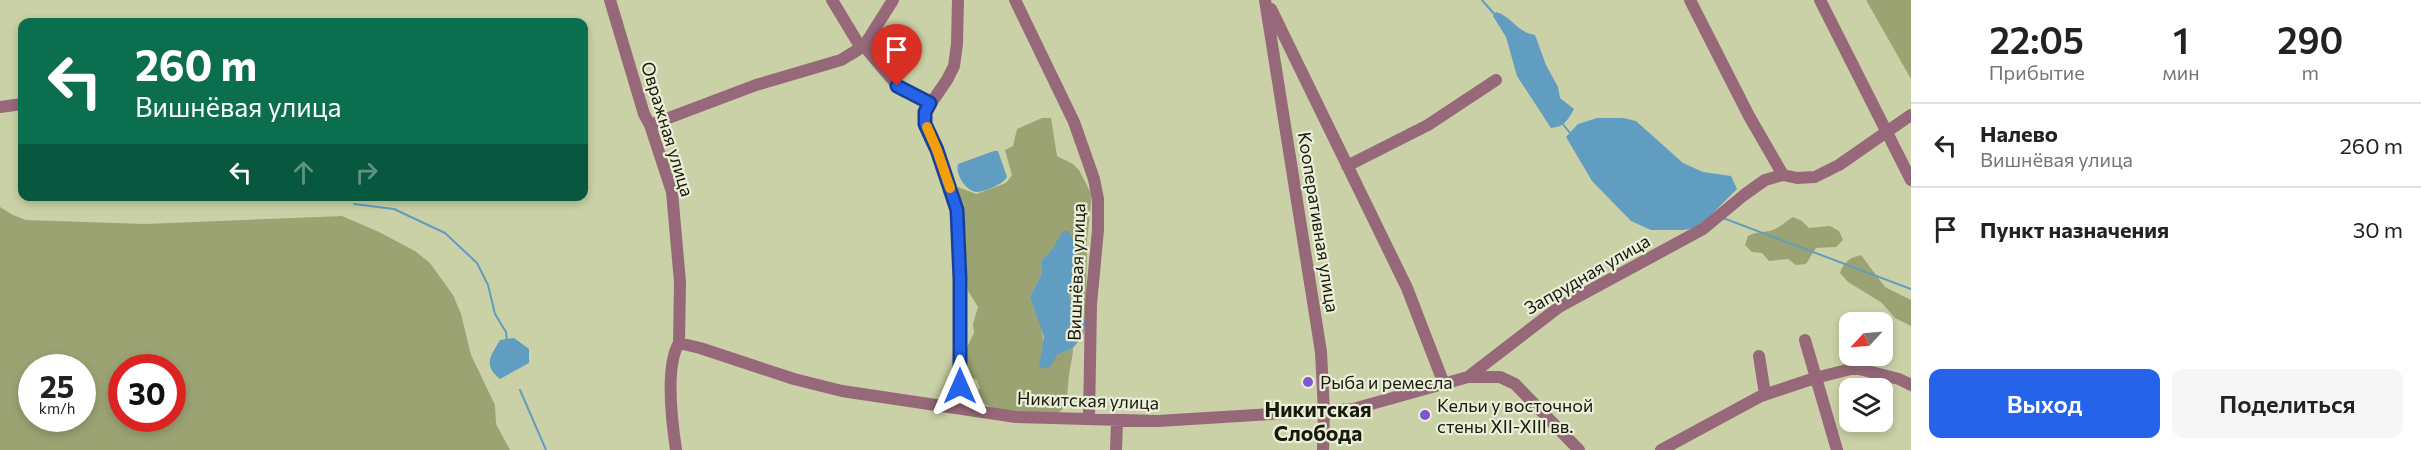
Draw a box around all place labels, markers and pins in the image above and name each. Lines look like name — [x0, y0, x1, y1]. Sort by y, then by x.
pin — [871, 24, 922, 86]
place label: Рыба и ремесла — [1320, 371, 1453, 393]
marker: Рыба и ремесла — [1301, 375, 1315, 389]
place label: Кельи у восточной стены XII-XIII вв. — [1437, 394, 1593, 437]
marker: Кельи у восточной стены XII-XIII вв. — [1418, 408, 1432, 422]

